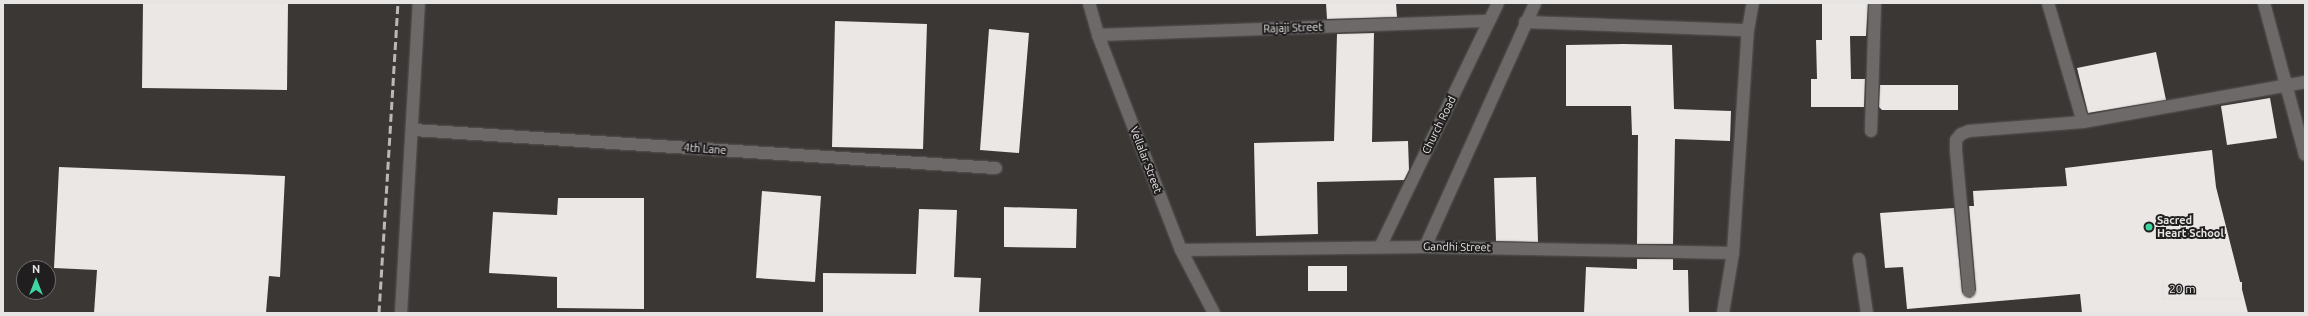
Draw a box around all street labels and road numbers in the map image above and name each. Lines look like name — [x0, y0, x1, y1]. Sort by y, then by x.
street label: Rajaji Street — [1263, 20, 1323, 36]
street label: Church Road — [1419, 94, 1459, 156]
street label: Vellalar Street — [1127, 125, 1165, 195]
street label: 4th Lane — [683, 141, 727, 157]
street label: Gandhi Street — [1423, 240, 1491, 254]

